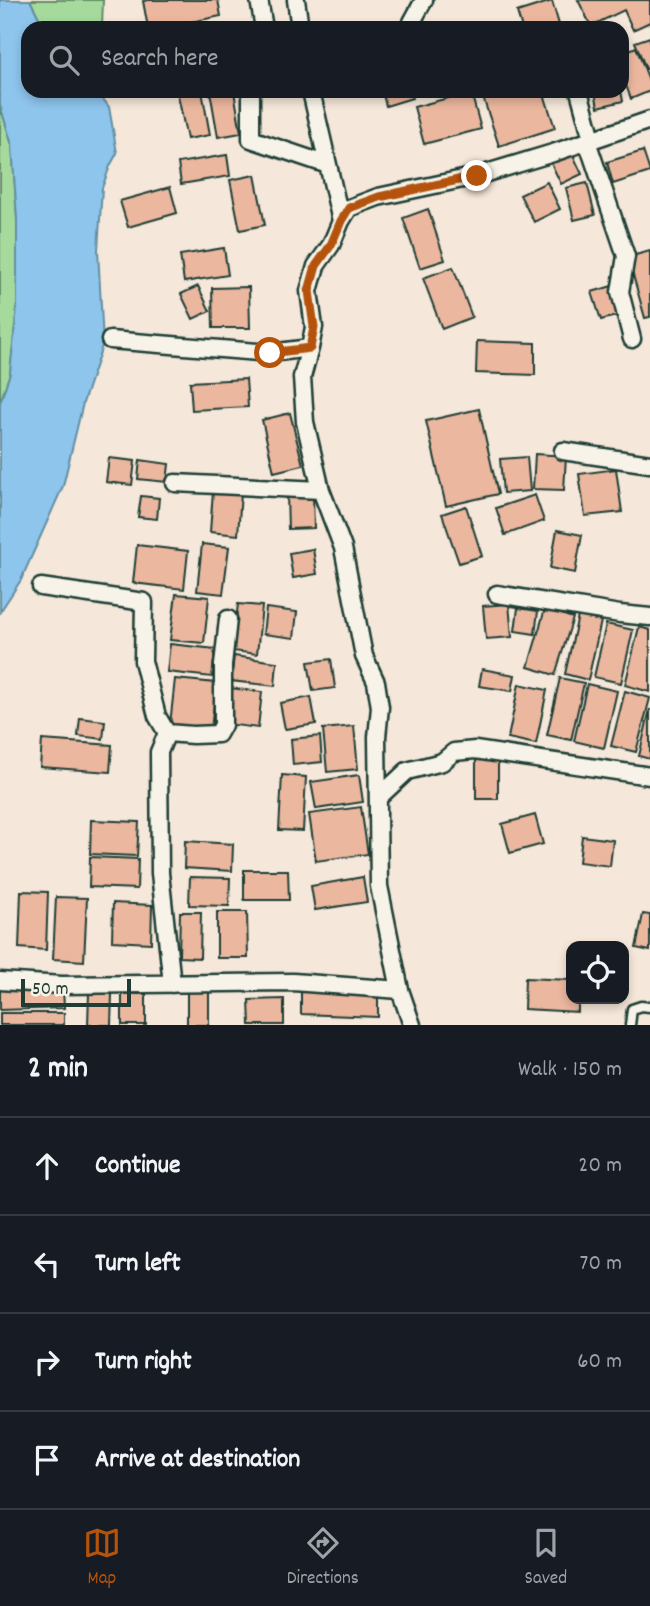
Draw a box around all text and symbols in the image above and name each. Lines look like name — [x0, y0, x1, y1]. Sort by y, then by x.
search box — [21, 21, 629, 98]
icon: search — [45, 41, 83, 79]
text: Search here — [101, 41, 219, 78]
route end — [461, 160, 492, 191]
route start — [254, 337, 285, 368]
map controls — [566, 941, 629, 1004]
button: locate — [566, 941, 629, 1004]
scale bar — [21, 976, 131, 1008]
text: 50 m — [32, 977, 69, 1004]
text: 2 min — [28, 1049, 88, 1092]
text: Walk · 150 m — [518, 1054, 622, 1087]
icon: ahead — [28, 1147, 66, 1185]
text: Continue — [95, 1148, 180, 1185]
text: 20 m — [578, 1150, 622, 1183]
icon: left — [28, 1245, 66, 1283]
text: Turn left — [95, 1246, 181, 1283]
text: 70 m — [580, 1248, 622, 1281]
icon: right — [28, 1343, 66, 1381]
text: Turn right — [95, 1344, 192, 1381]
text: 60 m — [577, 1346, 622, 1379]
icon: arrive — [28, 1441, 66, 1479]
text: Arrive at destination — [95, 1442, 300, 1479]
tab: Map — [83, 1524, 121, 1593]
tab: Directions — [287, 1524, 359, 1593]
tab: Saved — [525, 1524, 567, 1593]

